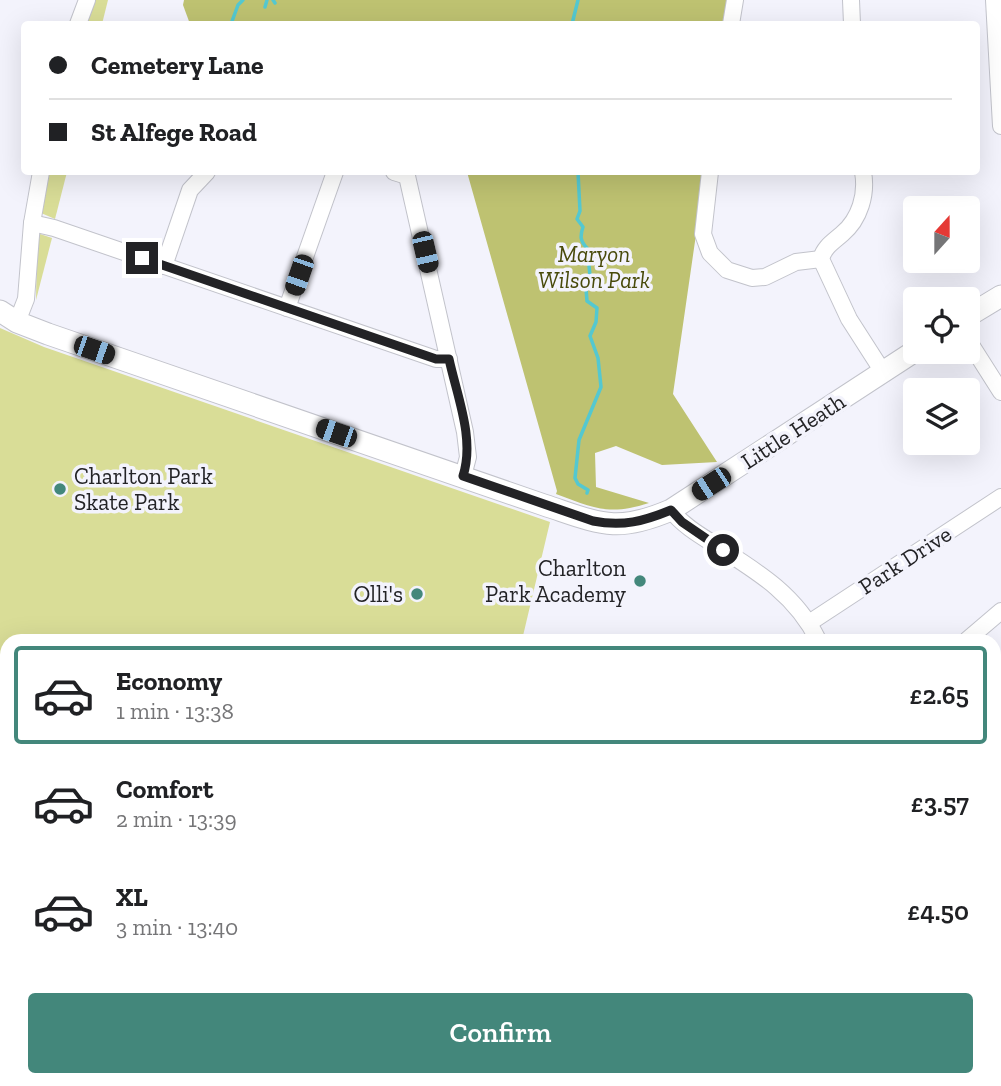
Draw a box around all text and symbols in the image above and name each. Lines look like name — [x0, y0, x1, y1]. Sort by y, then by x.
text: Cemetery Lane — [91, 49, 264, 81]
text: St Alfege Road — [91, 116, 257, 148]
north arrow — [903, 196, 980, 273]
map controls — [903, 196, 980, 455]
car — [411, 229, 440, 275]
park label: Maryon Wilson Park — [538, 240, 650, 294]
route end — [126, 242, 158, 274]
car — [283, 252, 316, 298]
button: locate — [903, 287, 980, 364]
car — [71, 333, 118, 367]
button: layers — [903, 378, 980, 455]
street label: Little Heath — [736, 387, 850, 475]
car — [313, 416, 360, 450]
place label: Charlton Park Skate Park — [74, 462, 213, 516]
car — [688, 464, 735, 504]
marker: Charlton Park Skate Park — [52, 481, 68, 497]
street label: Park Drive — [853, 520, 957, 600]
route start — [707, 534, 739, 566]
place label: Charlton Park Academy — [485, 554, 626, 608]
marker: Charlton Park Academy — [632, 573, 648, 589]
place label: Olli's — [354, 580, 403, 608]
marker: Olli's — [409, 586, 425, 602]
icon: car — [32, 664, 95, 727]
text: Economy — [116, 665, 222, 697]
text: £2.65 — [910, 679, 969, 711]
text: 1 min · 13:38 — [116, 697, 234, 725]
icon: car — [32, 772, 95, 835]
text: Comfort — [116, 773, 213, 805]
text: £3.57 — [911, 787, 969, 819]
text: 2 min · 13:39 — [116, 805, 237, 833]
icon: car — [32, 880, 95, 943]
text: XL — [116, 881, 148, 913]
text: £4.50 — [907, 895, 969, 927]
text: 3 min · 13:40 — [116, 913, 238, 941]
button: Confirm — [28, 993, 973, 1073]

